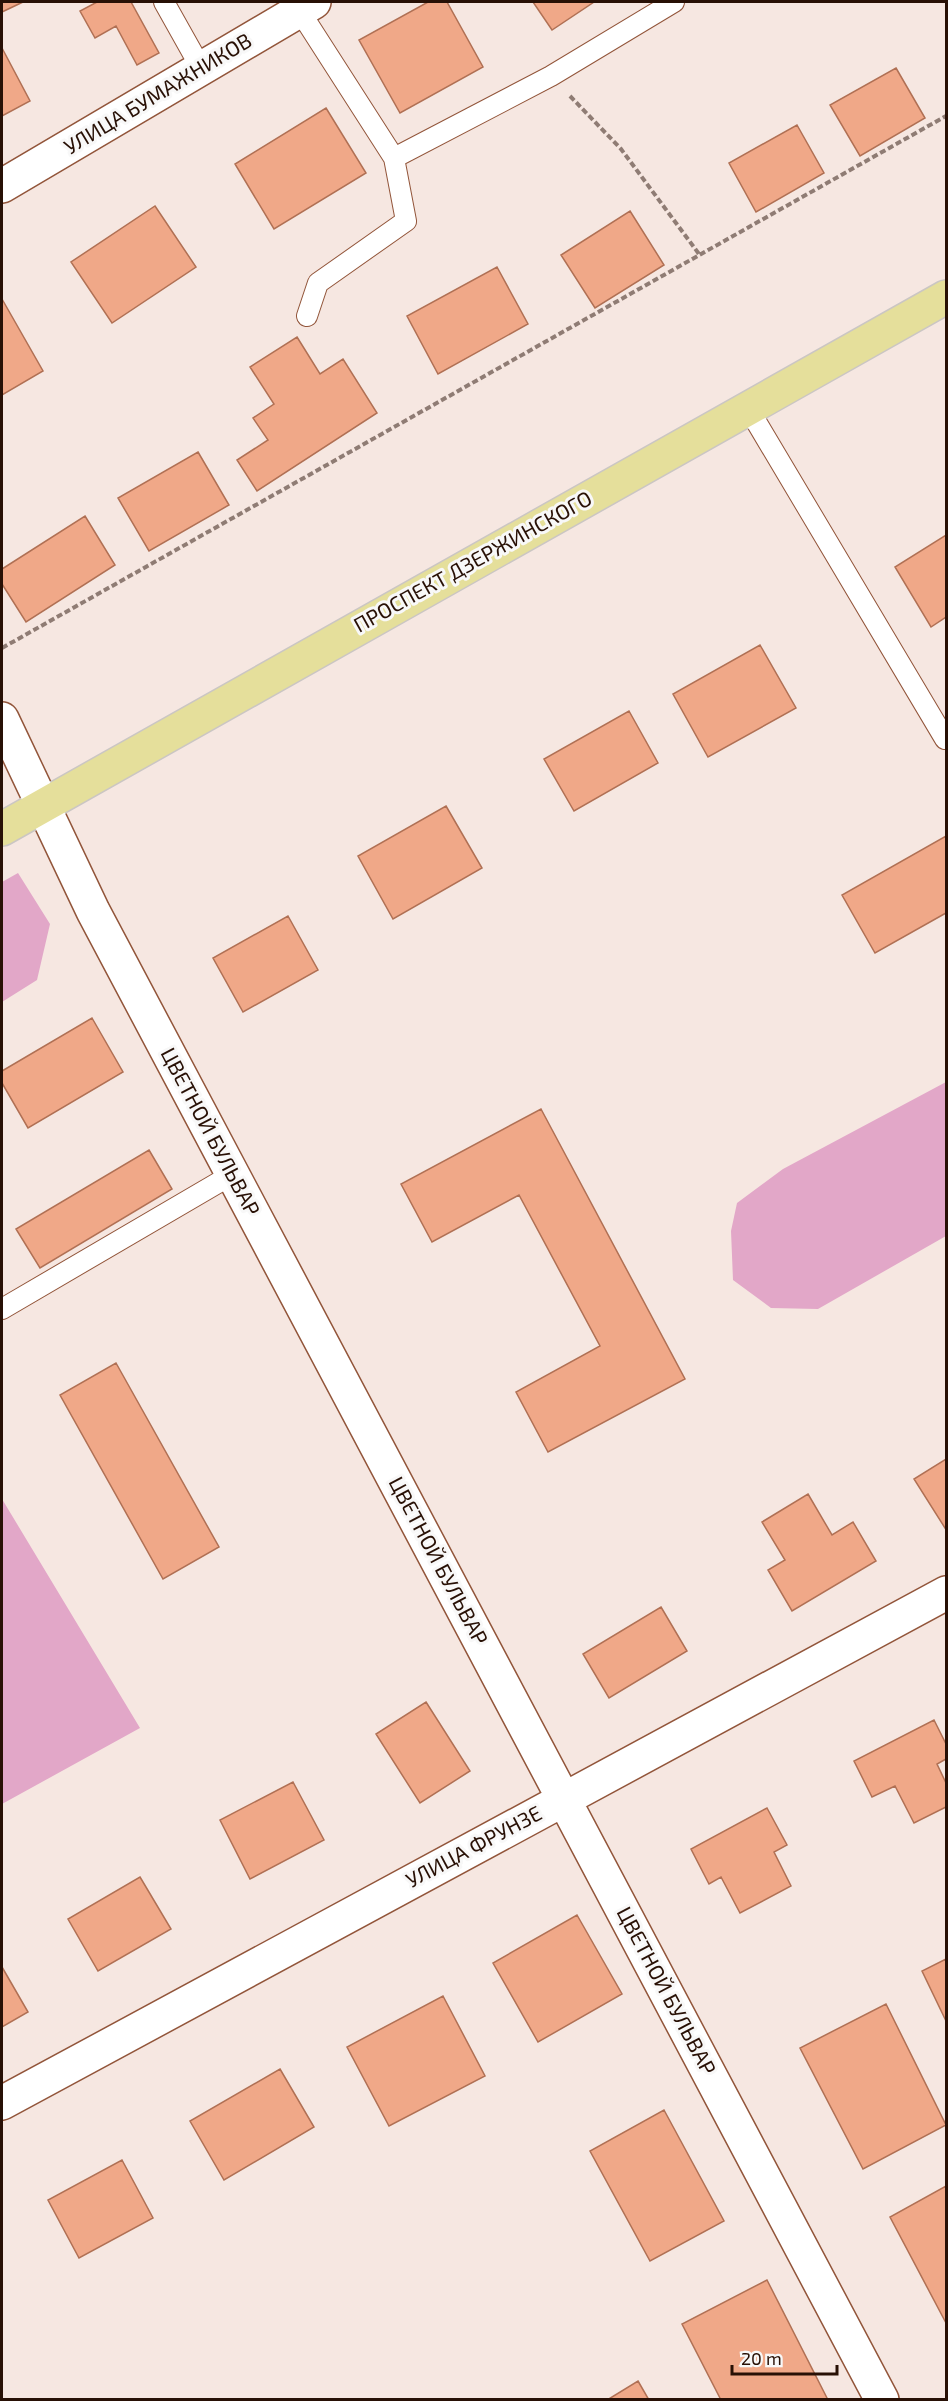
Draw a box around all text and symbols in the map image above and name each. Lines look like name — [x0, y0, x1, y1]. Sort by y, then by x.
street label: УЛИЦА БУМАЖНИКОВ — [59, 27, 256, 159]
street label: ПРОСПЕКТ ДЗЕРЖИНСКОГО — [349, 485, 596, 637]
street label: ЦВЕТНОЙ БУЛЬВАР — [156, 1043, 266, 1220]
street label: ЦВЕТНОЙ БУЛЬВАР — [384, 1472, 494, 1649]
street label: УЛИЦА ФРУНЗЕ — [401, 1799, 545, 1892]
street label: ЦВЕТНОЙ БУЛЬВАР — [612, 1902, 722, 2079]
scale bar — [732, 2338, 837, 2376]
text: 20 m — [741, 2347, 782, 2369]

